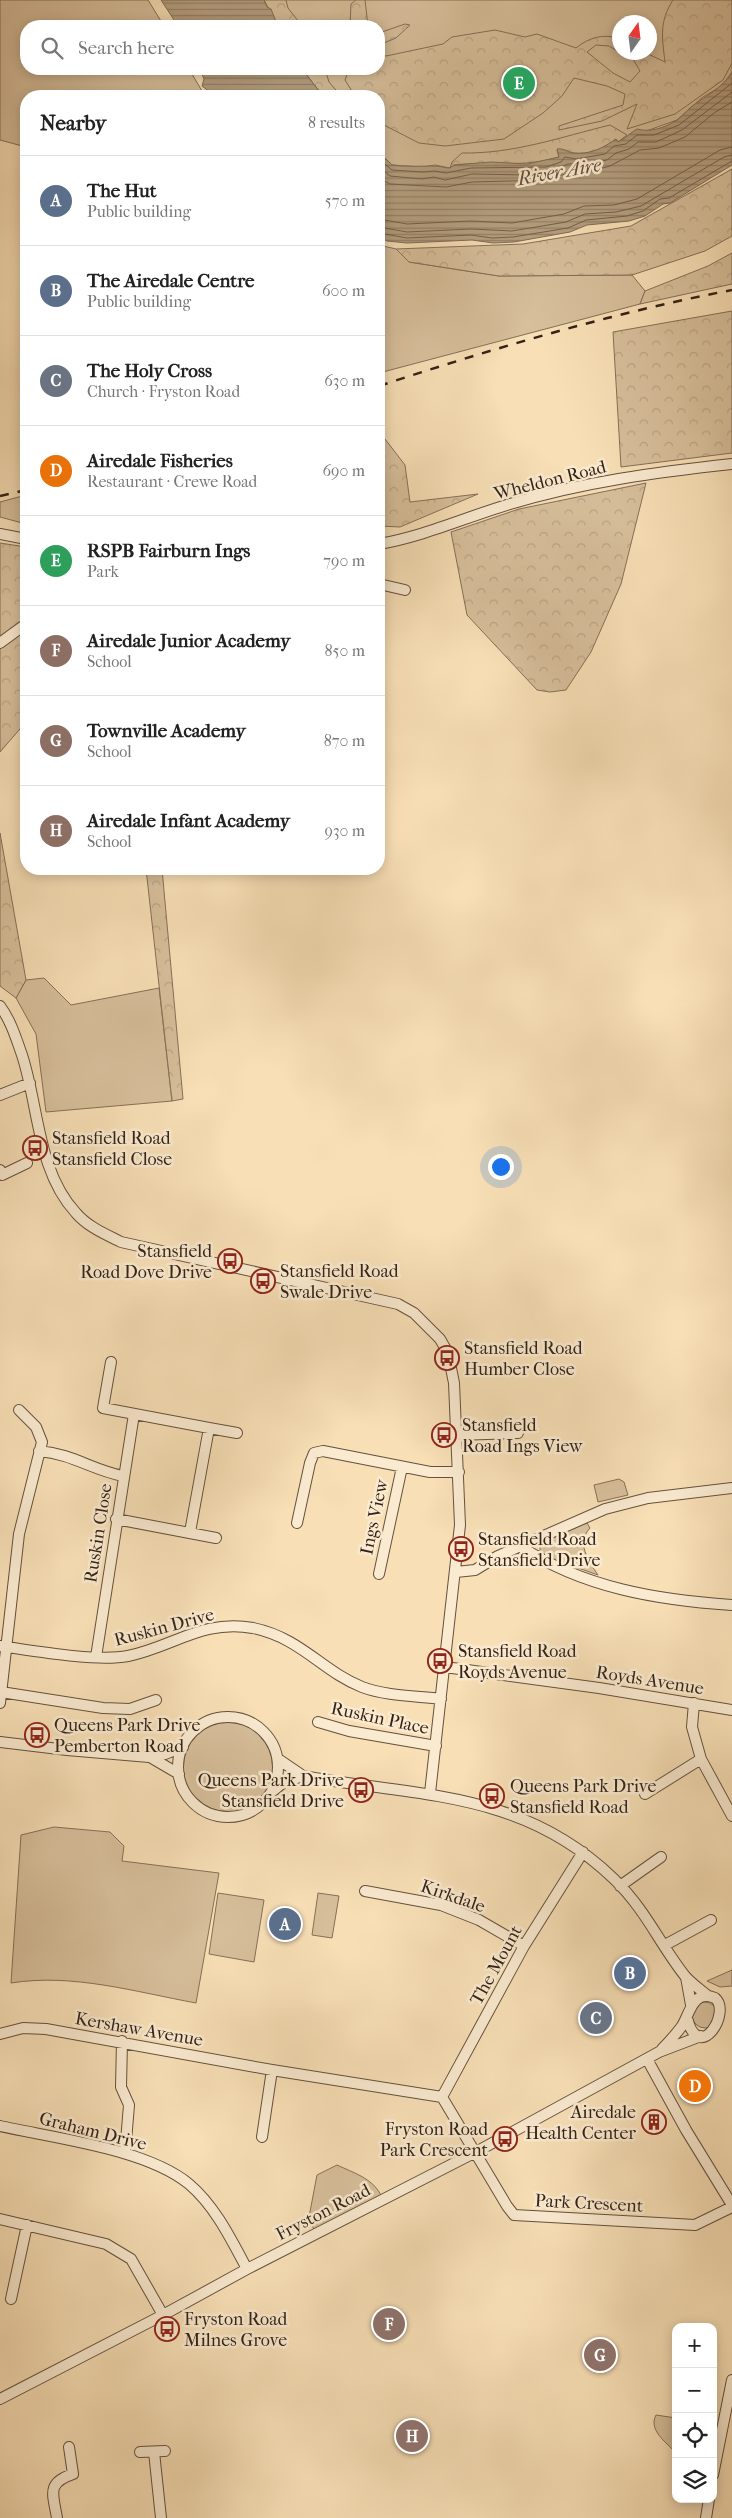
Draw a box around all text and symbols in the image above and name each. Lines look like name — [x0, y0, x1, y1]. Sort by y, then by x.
north arrow — [612, 15, 657, 60]
search box — [20, 20, 385, 75]
icon: search — [38, 34, 66, 62]
text: Search here — [78, 37, 174, 59]
pin: E — [503, 64, 535, 102]
text: Nearby — [40, 111, 106, 135]
text: 8 results — [308, 113, 365, 132]
water label: River Aire — [514, 154, 604, 190]
text: The Hut — [87, 180, 157, 202]
text: A — [51, 191, 61, 210]
text: 570 m — [325, 191, 365, 210]
text: Public building — [87, 202, 191, 221]
text: The Airedale Centre — [87, 270, 255, 292]
text: B — [51, 281, 61, 300]
text: 600 m — [322, 281, 365, 300]
text: Public building — [87, 292, 191, 311]
text: The Holy Cross — [87, 360, 212, 382]
text: C — [51, 371, 61, 390]
text: 630 m — [324, 371, 365, 390]
text: Church · Fryston Road — [87, 382, 240, 401]
text: Airedale Fisheries — [87, 450, 233, 472]
street label: Wheldon Road — [491, 456, 608, 505]
text: D — [50, 461, 62, 480]
text: 690 m — [322, 461, 365, 480]
text: Restaurant · Crewe Road — [87, 472, 257, 491]
text: RSPB Fairburn Ings — [87, 540, 250, 562]
text: E — [51, 551, 61, 570]
text: 790 m — [323, 551, 365, 570]
text: Park — [87, 562, 119, 581]
text: Airedale Junior Academy — [87, 630, 290, 652]
text: F — [52, 641, 60, 660]
text: 850 m — [325, 641, 365, 660]
text: School — [87, 652, 132, 671]
text: Townville Academy — [87, 720, 246, 742]
text: G — [50, 731, 62, 750]
text: 870 m — [324, 731, 365, 750]
text: School — [87, 742, 132, 761]
text: Airedale Infant Academy — [87, 810, 290, 832]
text: H — [50, 821, 62, 840]
text: 930 m — [324, 821, 365, 840]
text: School — [87, 832, 132, 851]
place label: Stansfield Road Stansfield Close — [52, 1128, 172, 1170]
bus stop icon: Stansfield Road Stansfield Close — [22, 1135, 48, 1161]
your location — [488, 1154, 514, 1180]
place label: Stansfield Road Dove Drive — [80, 1241, 212, 1283]
bus stop icon: Stansfield Road Dove Drive — [217, 1248, 243, 1274]
place label: Stansfield Road Swale Drive — [280, 1261, 399, 1303]
bus stop icon: Stansfield Road Swale Drive — [250, 1268, 276, 1294]
place label: Stansfield Road Humber Close — [464, 1338, 583, 1380]
bus stop icon: Stansfield Road Humber Close — [434, 1345, 460, 1371]
place label: Stansfield Road Ings View — [462, 1415, 583, 1457]
bus stop icon: Stansfield Road Ings View — [431, 1422, 457, 1448]
street label: Ings View — [356, 1477, 393, 1557]
street label: Ruskin Close — [80, 1482, 117, 1584]
place label: Stansfield Road Stansfield Drive — [478, 1529, 601, 1571]
bus stop icon: Stansfield Road Stansfield Drive — [448, 1536, 474, 1562]
street label: Ruskin Drive — [112, 1604, 216, 1651]
place label: Stansfield Road Royds Avenue — [458, 1641, 577, 1683]
bus stop icon: Stansfield Road Royds Avenue — [427, 1648, 453, 1674]
street label: Royds Avenue — [595, 1662, 705, 1699]
street label: Ruskin Place — [329, 1698, 431, 1739]
place label: Queens Park Drive Pemberton Road — [54, 1715, 200, 1757]
bus stop icon: Queens Park Drive Pemberton Road — [24, 1722, 50, 1748]
place label: Queens Park Drive Stansfield Drive — [198, 1770, 344, 1812]
place label: Queens Park Drive Stansfield Road — [510, 1776, 656, 1818]
bus stop icon: Queens Park Drive Stansfield Drive — [348, 1777, 374, 1803]
bus stop icon: Queens Park Drive Stansfield Road — [479, 1783, 505, 1809]
street label: Kirkdale — [418, 1876, 488, 1917]
pin: A — [269, 1905, 301, 1943]
street label: The Mount — [466, 1921, 527, 2009]
pin: B — [614, 1954, 646, 1992]
pin: C — [580, 1999, 612, 2037]
street label: Kershaw Avenue — [73, 2008, 205, 2051]
pin: D — [679, 2067, 711, 2105]
place label: Airedale Health Center — [525, 2102, 636, 2144]
street label: Graham Drive — [37, 2108, 149, 2155]
building icon: Airedale Health Center — [641, 2109, 667, 2135]
place label: Fryston Road Park Crescent — [380, 2119, 489, 2161]
bus stop icon: Fryston Road Park Crescent — [492, 2126, 518, 2152]
street label: Fryston Road — [272, 2180, 374, 2245]
street label: Park Crescent — [534, 2190, 644, 2217]
pin: F — [373, 2305, 405, 2343]
place label: Fryston Road Milnes Grove — [184, 2309, 287, 2351]
bus stop icon: Fryston Road Milnes Grove — [154, 2316, 180, 2342]
map controls — [672, 2323, 717, 2503]
button: + — [672, 2323, 717, 2368]
pin: G — [584, 2336, 616, 2374]
button: − — [672, 2368, 717, 2413]
button: locate — [672, 2413, 717, 2458]
pin: H — [396, 2417, 428, 2455]
button: layers — [672, 2458, 717, 2503]

